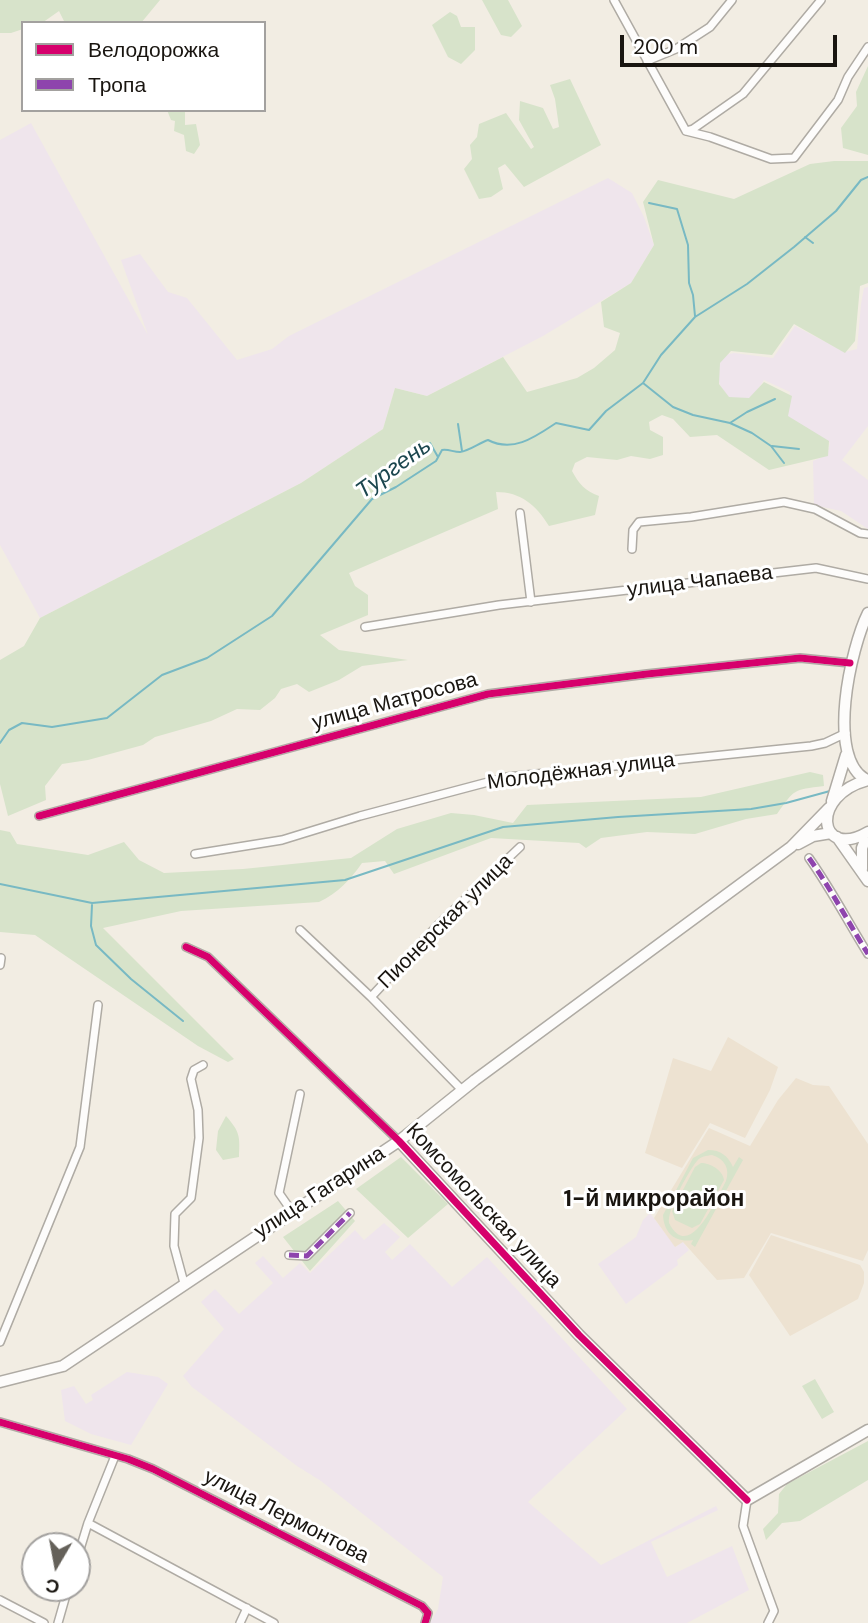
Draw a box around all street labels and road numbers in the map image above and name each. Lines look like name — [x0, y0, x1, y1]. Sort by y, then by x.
street label: улица Чапаева — [626, 561, 774, 603]
street label: улица Матросова — [310, 668, 480, 736]
street label: Молодёжная улица — [486, 748, 676, 796]
street label: Пионерская улица — [373, 849, 519, 995]
street label: Комсомольская улица — [400, 1118, 566, 1294]
street label: улица Гагарина — [250, 1141, 390, 1245]
street label: улица Лермонтова — [199, 1464, 373, 1570]

